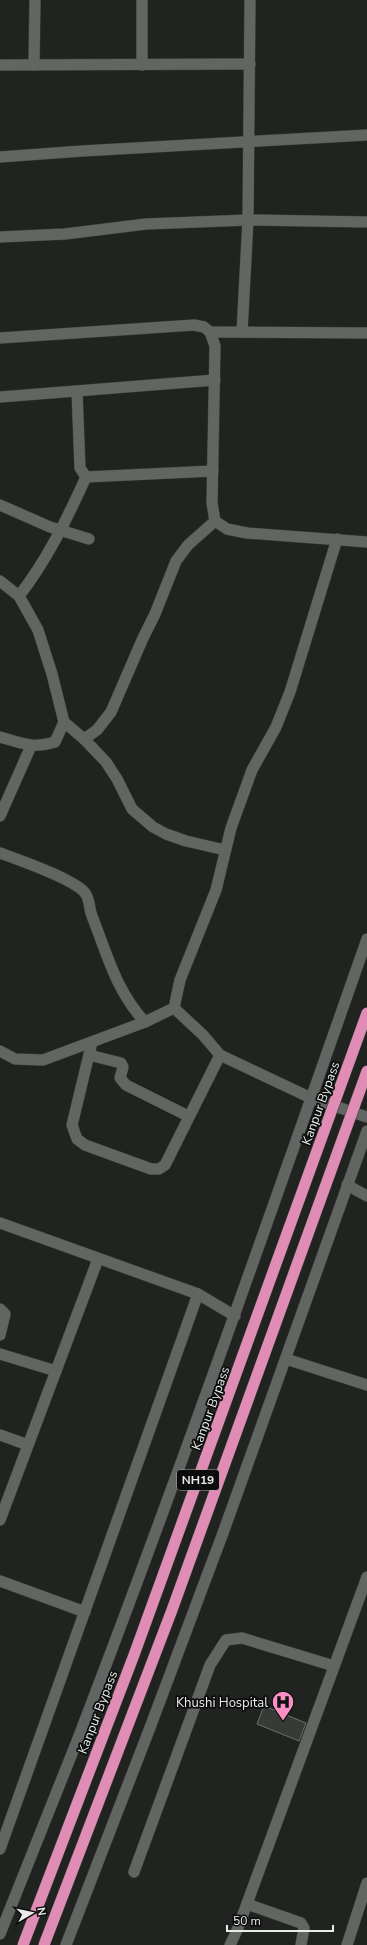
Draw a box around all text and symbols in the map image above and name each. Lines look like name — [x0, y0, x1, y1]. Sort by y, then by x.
street label: Kanpur Bypass — [297, 1059, 344, 1148]
street label: Kanpur Bypass — [187, 1364, 234, 1453]
road number: NH19 — [177, 1470, 219, 1490]
street label: Kanpur Bypass — [74, 1668, 122, 1757]
hospital icon: Khushi Hospital — [270, 1689, 296, 1722]
place label: Khushi Hospital — [176, 1694, 268, 1712]
north arrow — [12, 1893, 52, 1933]
text: N — [33, 1906, 49, 1917]
scale bar — [227, 1907, 333, 1933]
text: 50 m — [233, 1913, 261, 1929]

